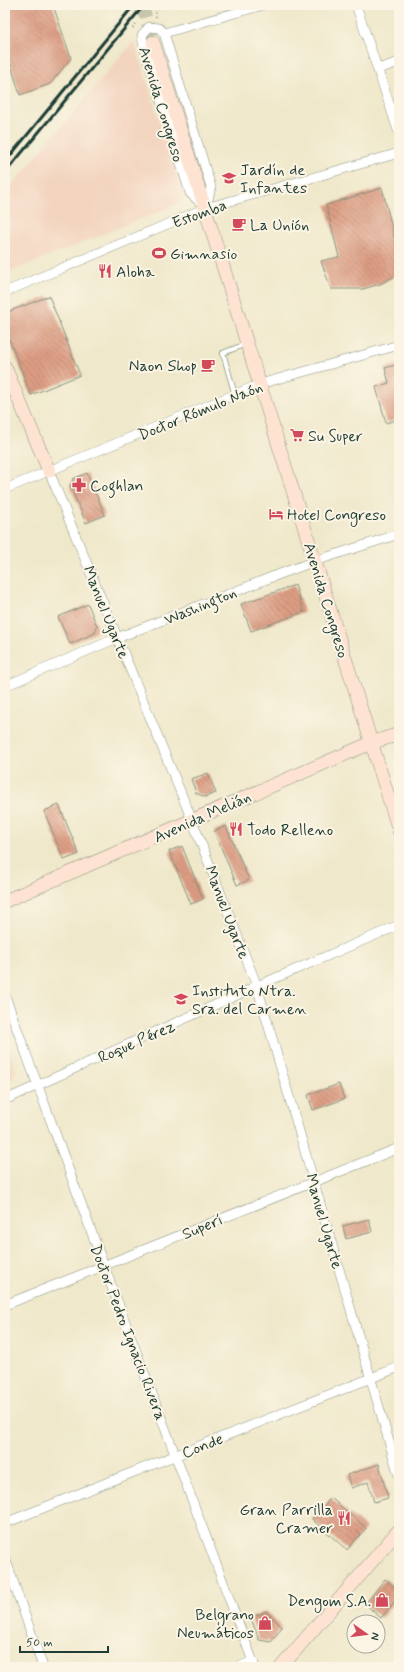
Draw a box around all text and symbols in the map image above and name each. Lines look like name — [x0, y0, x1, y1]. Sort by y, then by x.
street label: Avenida Congreso — [132, 44, 188, 165]
place label: Jardín de Infantes — [240, 160, 307, 199]
school or university icon: Jardín de Infantes — [221, 170, 237, 186]
street label: Estomba — [169, 195, 230, 234]
place label: La Unión — [250, 215, 309, 236]
cafe icon: La Unión — [231, 216, 247, 232]
place label: Gimnasio — [170, 244, 238, 265]
sports icon: Gimnasio — [151, 245, 167, 261]
place label: Aloha — [116, 262, 155, 283]
restaurant icon: Aloha — [97, 263, 113, 279]
place label: Naon Shop — [129, 356, 197, 377]
cafe icon: Naon Shop — [200, 357, 216, 373]
street label: Doctor Rómulo Naón — [135, 377, 266, 446]
place label: Su Super — [308, 426, 363, 447]
supermarket icon: Su Super — [289, 427, 305, 443]
place label: Coghlan — [90, 476, 144, 498]
pharmacy icon: Coghlan — [71, 477, 87, 493]
place label: Hotel Congreso — [287, 505, 386, 527]
hotel icon: Hotel Congreso — [268, 506, 284, 522]
street label: Avenida Congreso — [297, 540, 353, 661]
street label: Manuel Ugarte — [77, 563, 134, 663]
street label: Washington — [161, 582, 240, 631]
street label: Avenida Melián — [151, 787, 255, 848]
place label: Todo Relleno — [247, 820, 333, 841]
restaurant icon: Todo Relleno — [228, 821, 244, 837]
street label: Manuel Ugarte — [199, 863, 254, 963]
place label: Instituto Ntra. Sra. del Carmen — [192, 981, 307, 1020]
school or university icon: Instituto Ntra. Sra. del Carmen — [173, 991, 189, 1007]
street label: Roque Pérez — [95, 1016, 179, 1069]
street label: Manuel Ugarte — [300, 1171, 347, 1272]
street label: Superí — [179, 1210, 226, 1245]
street label: Doctor Pedro Ignacio Rivera — [84, 1242, 171, 1423]
street label: Conde — [179, 1429, 226, 1464]
place label: Gran Parrilla Cramer — [239, 1500, 333, 1539]
restaurant icon: Gran Parrilla Cramer — [336, 1510, 352, 1526]
place label: Dengom S.A. — [287, 1591, 371, 1613]
shop icon: Dengom S.A. — [374, 1592, 390, 1608]
place label: Belgrano Neumáticos — [177, 1605, 254, 1644]
north arrow — [346, 1614, 386, 1654]
shop icon: Belgrano Neumáticos — [257, 1615, 273, 1631]
scale bar — [20, 1628, 108, 1654]
text: N — [367, 1631, 382, 1641]
text: 50 m — [26, 1635, 53, 1651]

